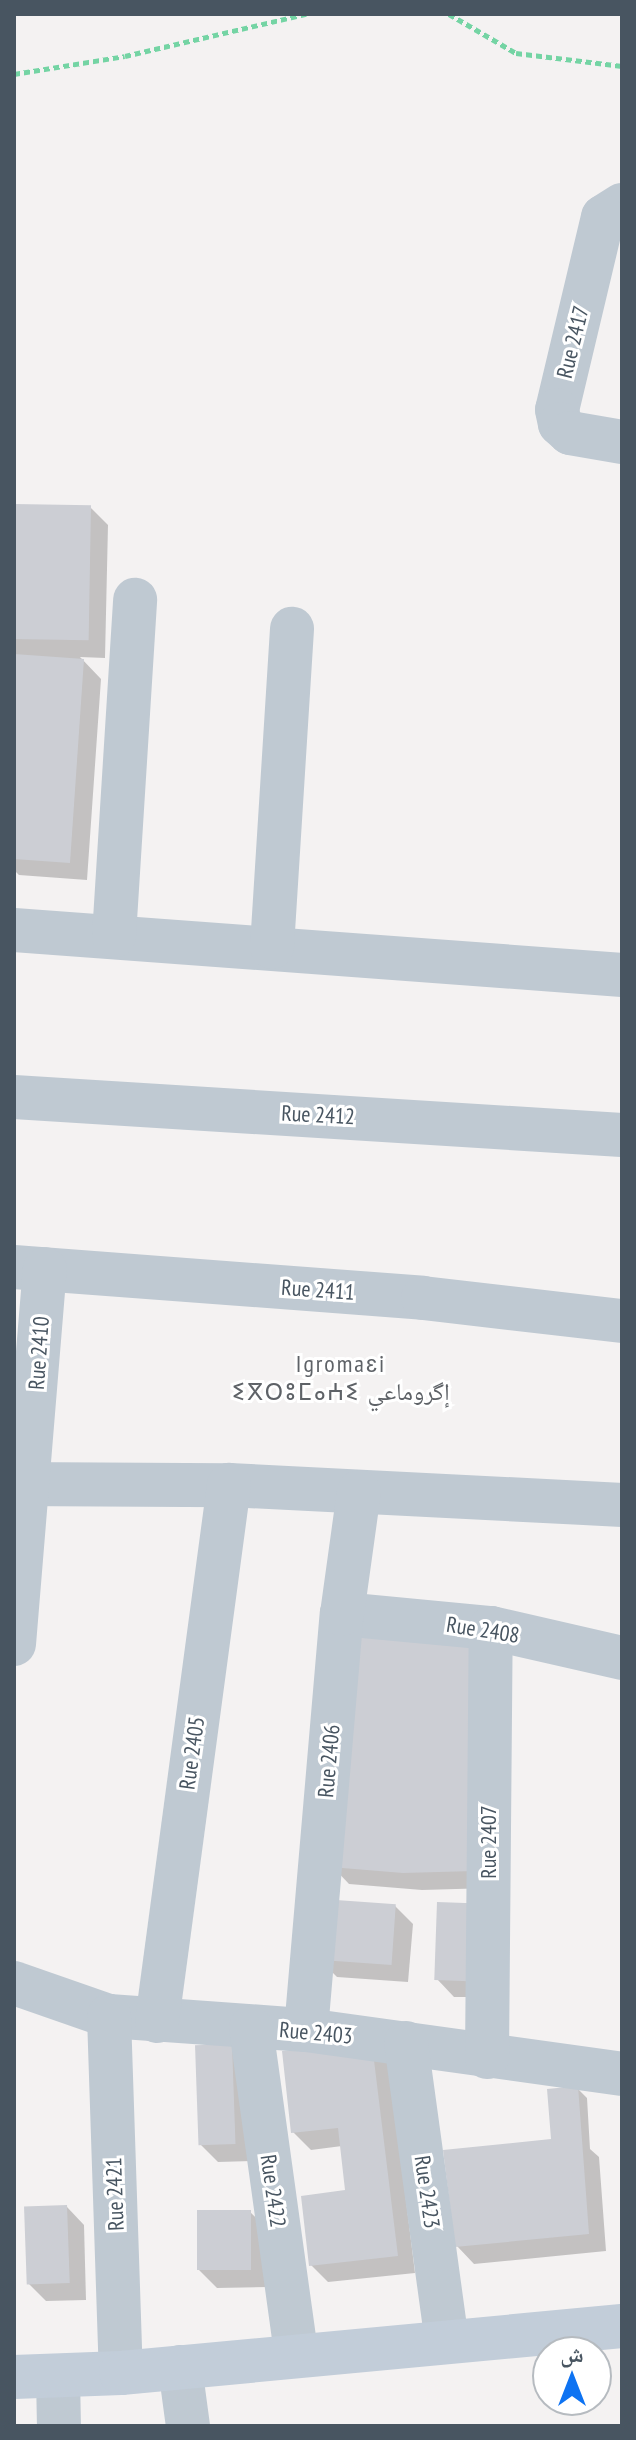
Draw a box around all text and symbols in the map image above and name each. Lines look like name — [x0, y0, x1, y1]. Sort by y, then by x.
street label: Rue 2417 — [551, 303, 595, 381]
street label: Rue 2412 — [281, 1100, 355, 1130]
street label: Rue 2411 — [280, 1274, 356, 1306]
street label: Rue 2410 — [23, 1315, 55, 1391]
district label: Igromaɛi ⵉⴳⵔⵓⵎⴰⵄⵉ إگروماعي — [241, 1350, 441, 1406]
street label: Rue 2408 — [445, 1611, 521, 1649]
street label: Rue 2405 — [174, 1715, 210, 1791]
street label: Rue 2406 — [313, 1723, 345, 1799]
street label: Rue 2407 — [476, 1805, 502, 1879]
street label: Rue 2403 — [278, 2017, 354, 2049]
street label: Rue 2422 — [255, 2153, 291, 2229]
street label: Rue 2423 — [409, 2154, 445, 2230]
street label: Rue 2421 — [101, 2157, 129, 2231]
north arrow — [532, 2336, 612, 2416]
text: ش — [560, 2340, 584, 2368]

